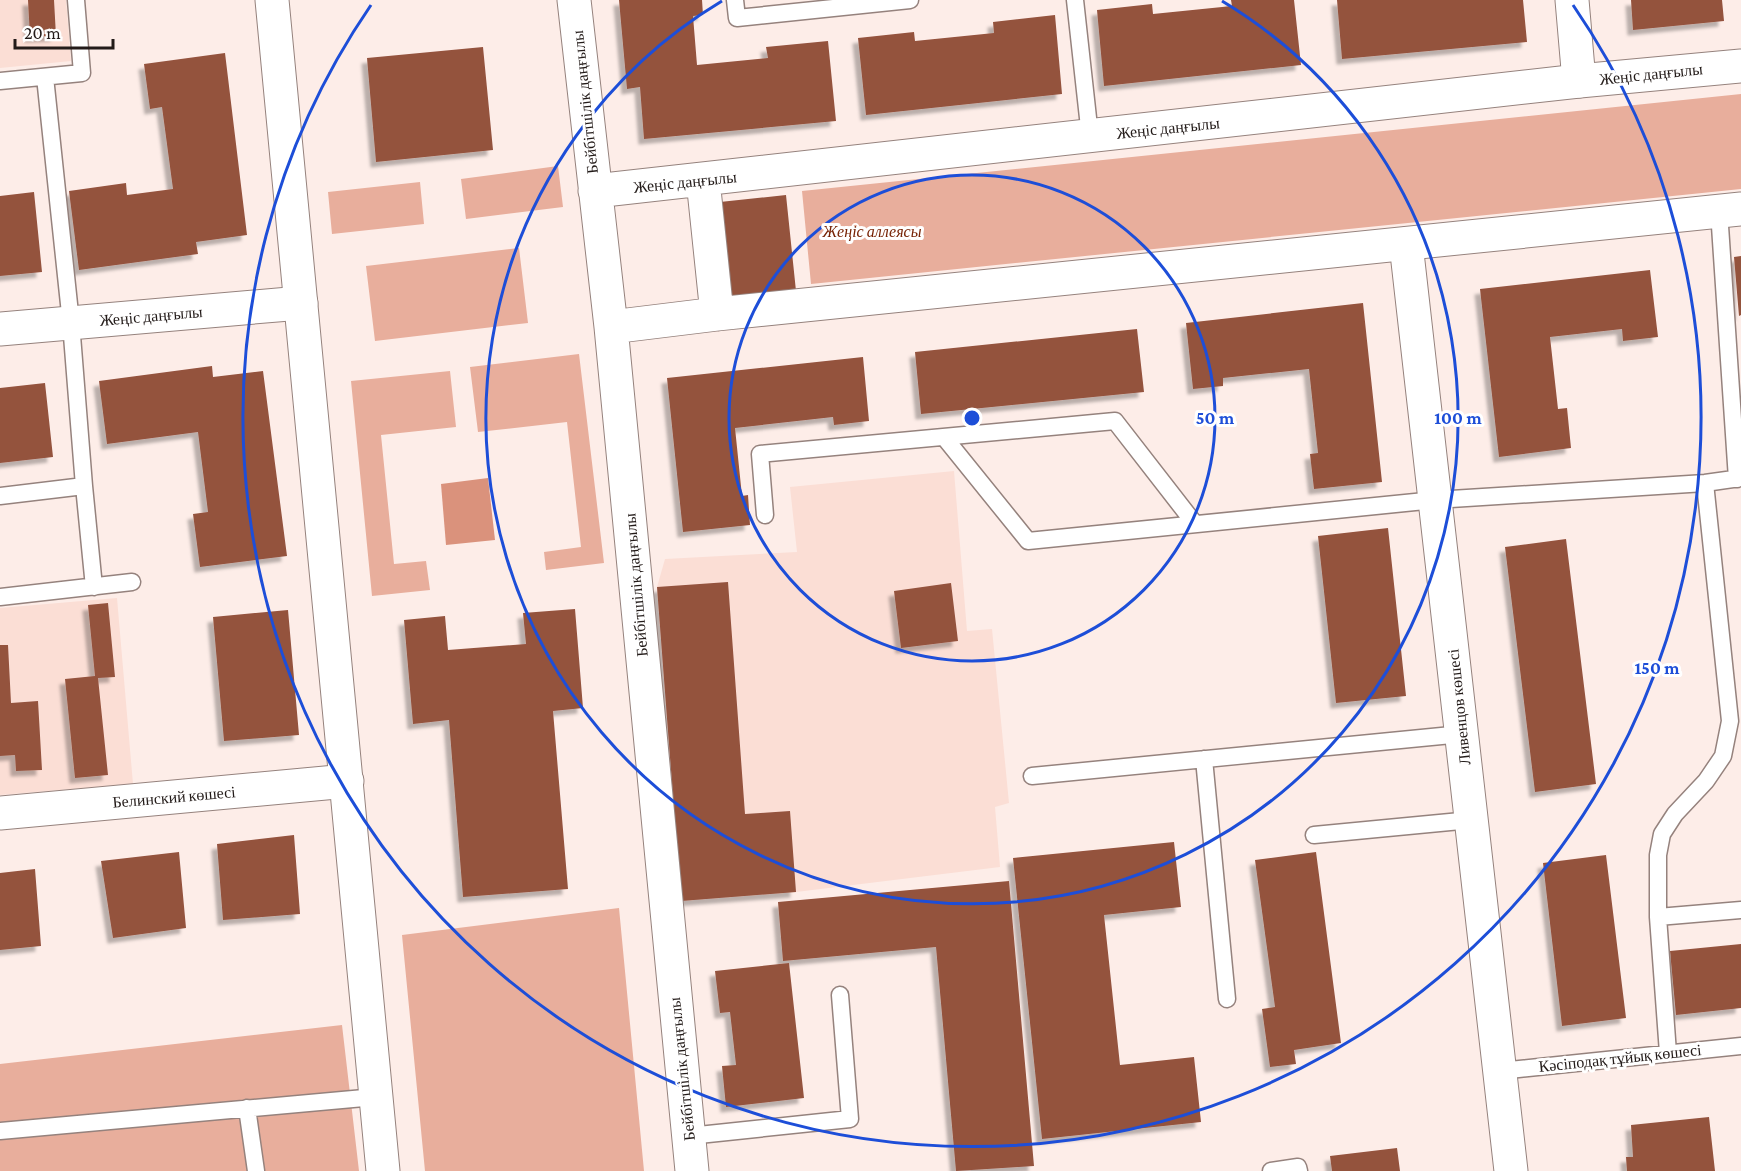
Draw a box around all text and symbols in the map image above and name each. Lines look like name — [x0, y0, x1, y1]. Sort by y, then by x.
scale bar — [15, 12, 112, 50]
text: 20 m — [24, 23, 61, 43]
street label: Бейбітшілік даңғылы — [569, 29, 602, 175]
street label: Жеңіс даңғылы — [1599, 60, 1704, 89]
street label: Жеңіс даңғылы — [1116, 114, 1221, 143]
street label: Жеңіс даңғылы — [633, 168, 738, 197]
park label: Жеңіс аллеясы — [821, 223, 922, 241]
street label: Жеңіс даңғылы — [99, 303, 204, 330]
centre of rings — [962, 408, 982, 428]
text: 50 m — [1196, 408, 1235, 428]
text: 100 m — [1434, 408, 1482, 428]
street label: Бейбітшілік даңғылы — [621, 512, 652, 658]
street label: Ливенцов көшесі — [1444, 647, 1475, 766]
text: 150 m — [1634, 658, 1680, 678]
street label: Белинский көшесі — [112, 783, 237, 811]
street label: Бейбітшілік даңғылы — [666, 996, 699, 1142]
street label: Кәсіподақ тұйық көшесі — [1538, 1041, 1703, 1076]

